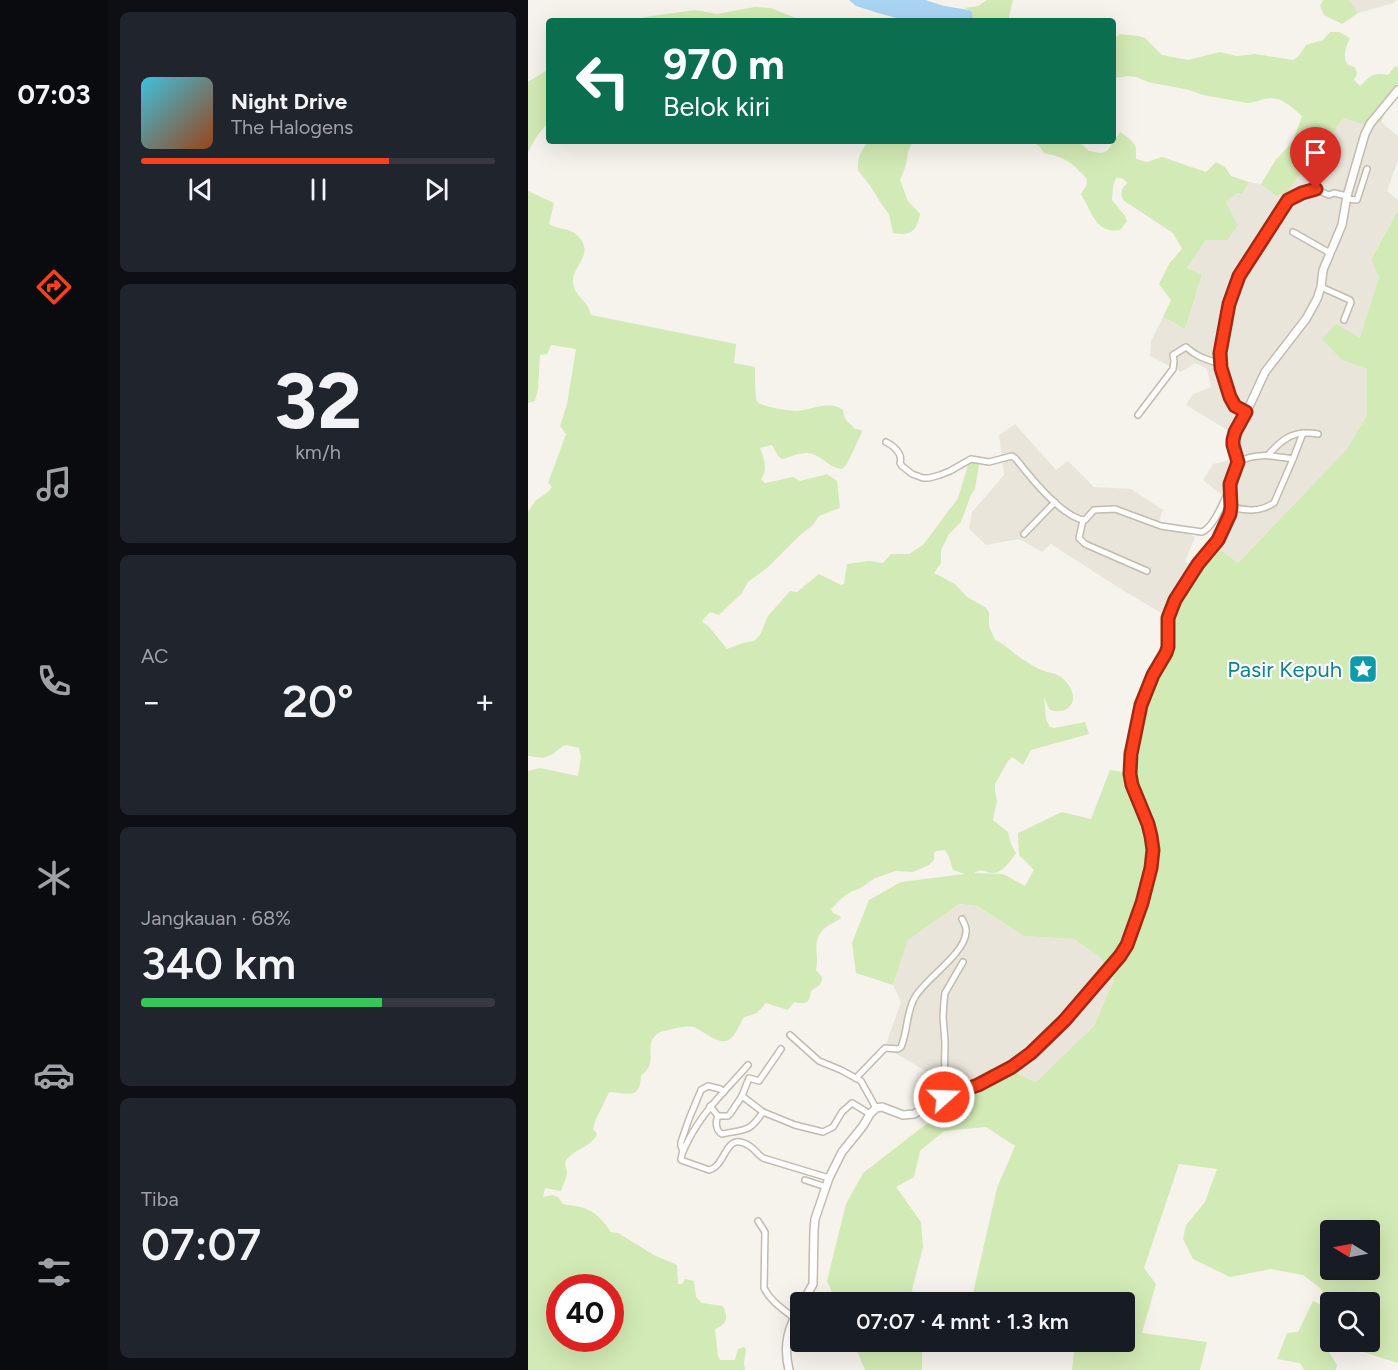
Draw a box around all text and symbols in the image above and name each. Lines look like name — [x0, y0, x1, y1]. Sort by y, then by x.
text: 970 m — [663, 39, 785, 90]
icon: left — [564, 42, 642, 120]
text: 07:03 — [17, 78, 91, 111]
text: Night Drive — [231, 88, 347, 115]
text: Belok kiri — [663, 90, 770, 123]
text: The Halogens — [231, 115, 353, 139]
pin — [1290, 127, 1341, 189]
icon: arrive — [1299, 136, 1332, 169]
icon: previous — [184, 173, 217, 206]
icon: pause — [302, 173, 335, 206]
icon: next — [420, 173, 453, 206]
icon: directions — [33, 266, 75, 308]
text: 32 — [274, 354, 362, 448]
text: km/h — [295, 440, 341, 464]
icon: music — [33, 463, 75, 505]
text: AC — [141, 644, 169, 668]
place icon: Pasir Kepuh — [1347, 653, 1379, 685]
place label: Pasir Kepuh — [1227, 656, 1342, 683]
icon: phone — [33, 660, 75, 702]
text: 20° — [282, 674, 354, 728]
text: − — [141, 682, 162, 721]
text: + — [474, 682, 495, 721]
icon: climate — [33, 857, 75, 899]
text: Jangkauan · 68% — [141, 906, 291, 930]
text: 340 km — [141, 936, 296, 990]
icon: car — [33, 1054, 75, 1096]
position arrow — [912, 1065, 976, 1129]
text: Tiba — [141, 1187, 179, 1211]
text: 07:07 — [141, 1217, 261, 1271]
north arrow — [1320, 1220, 1380, 1280]
map controls — [1320, 1220, 1380, 1352]
icon: filters — [33, 1251, 75, 1293]
speed limit sign: 40 — [546, 1274, 624, 1352]
button: search — [1320, 1292, 1380, 1352]
text: 07:07 · 4 mnt · 1.3 km — [856, 1308, 1069, 1335]

